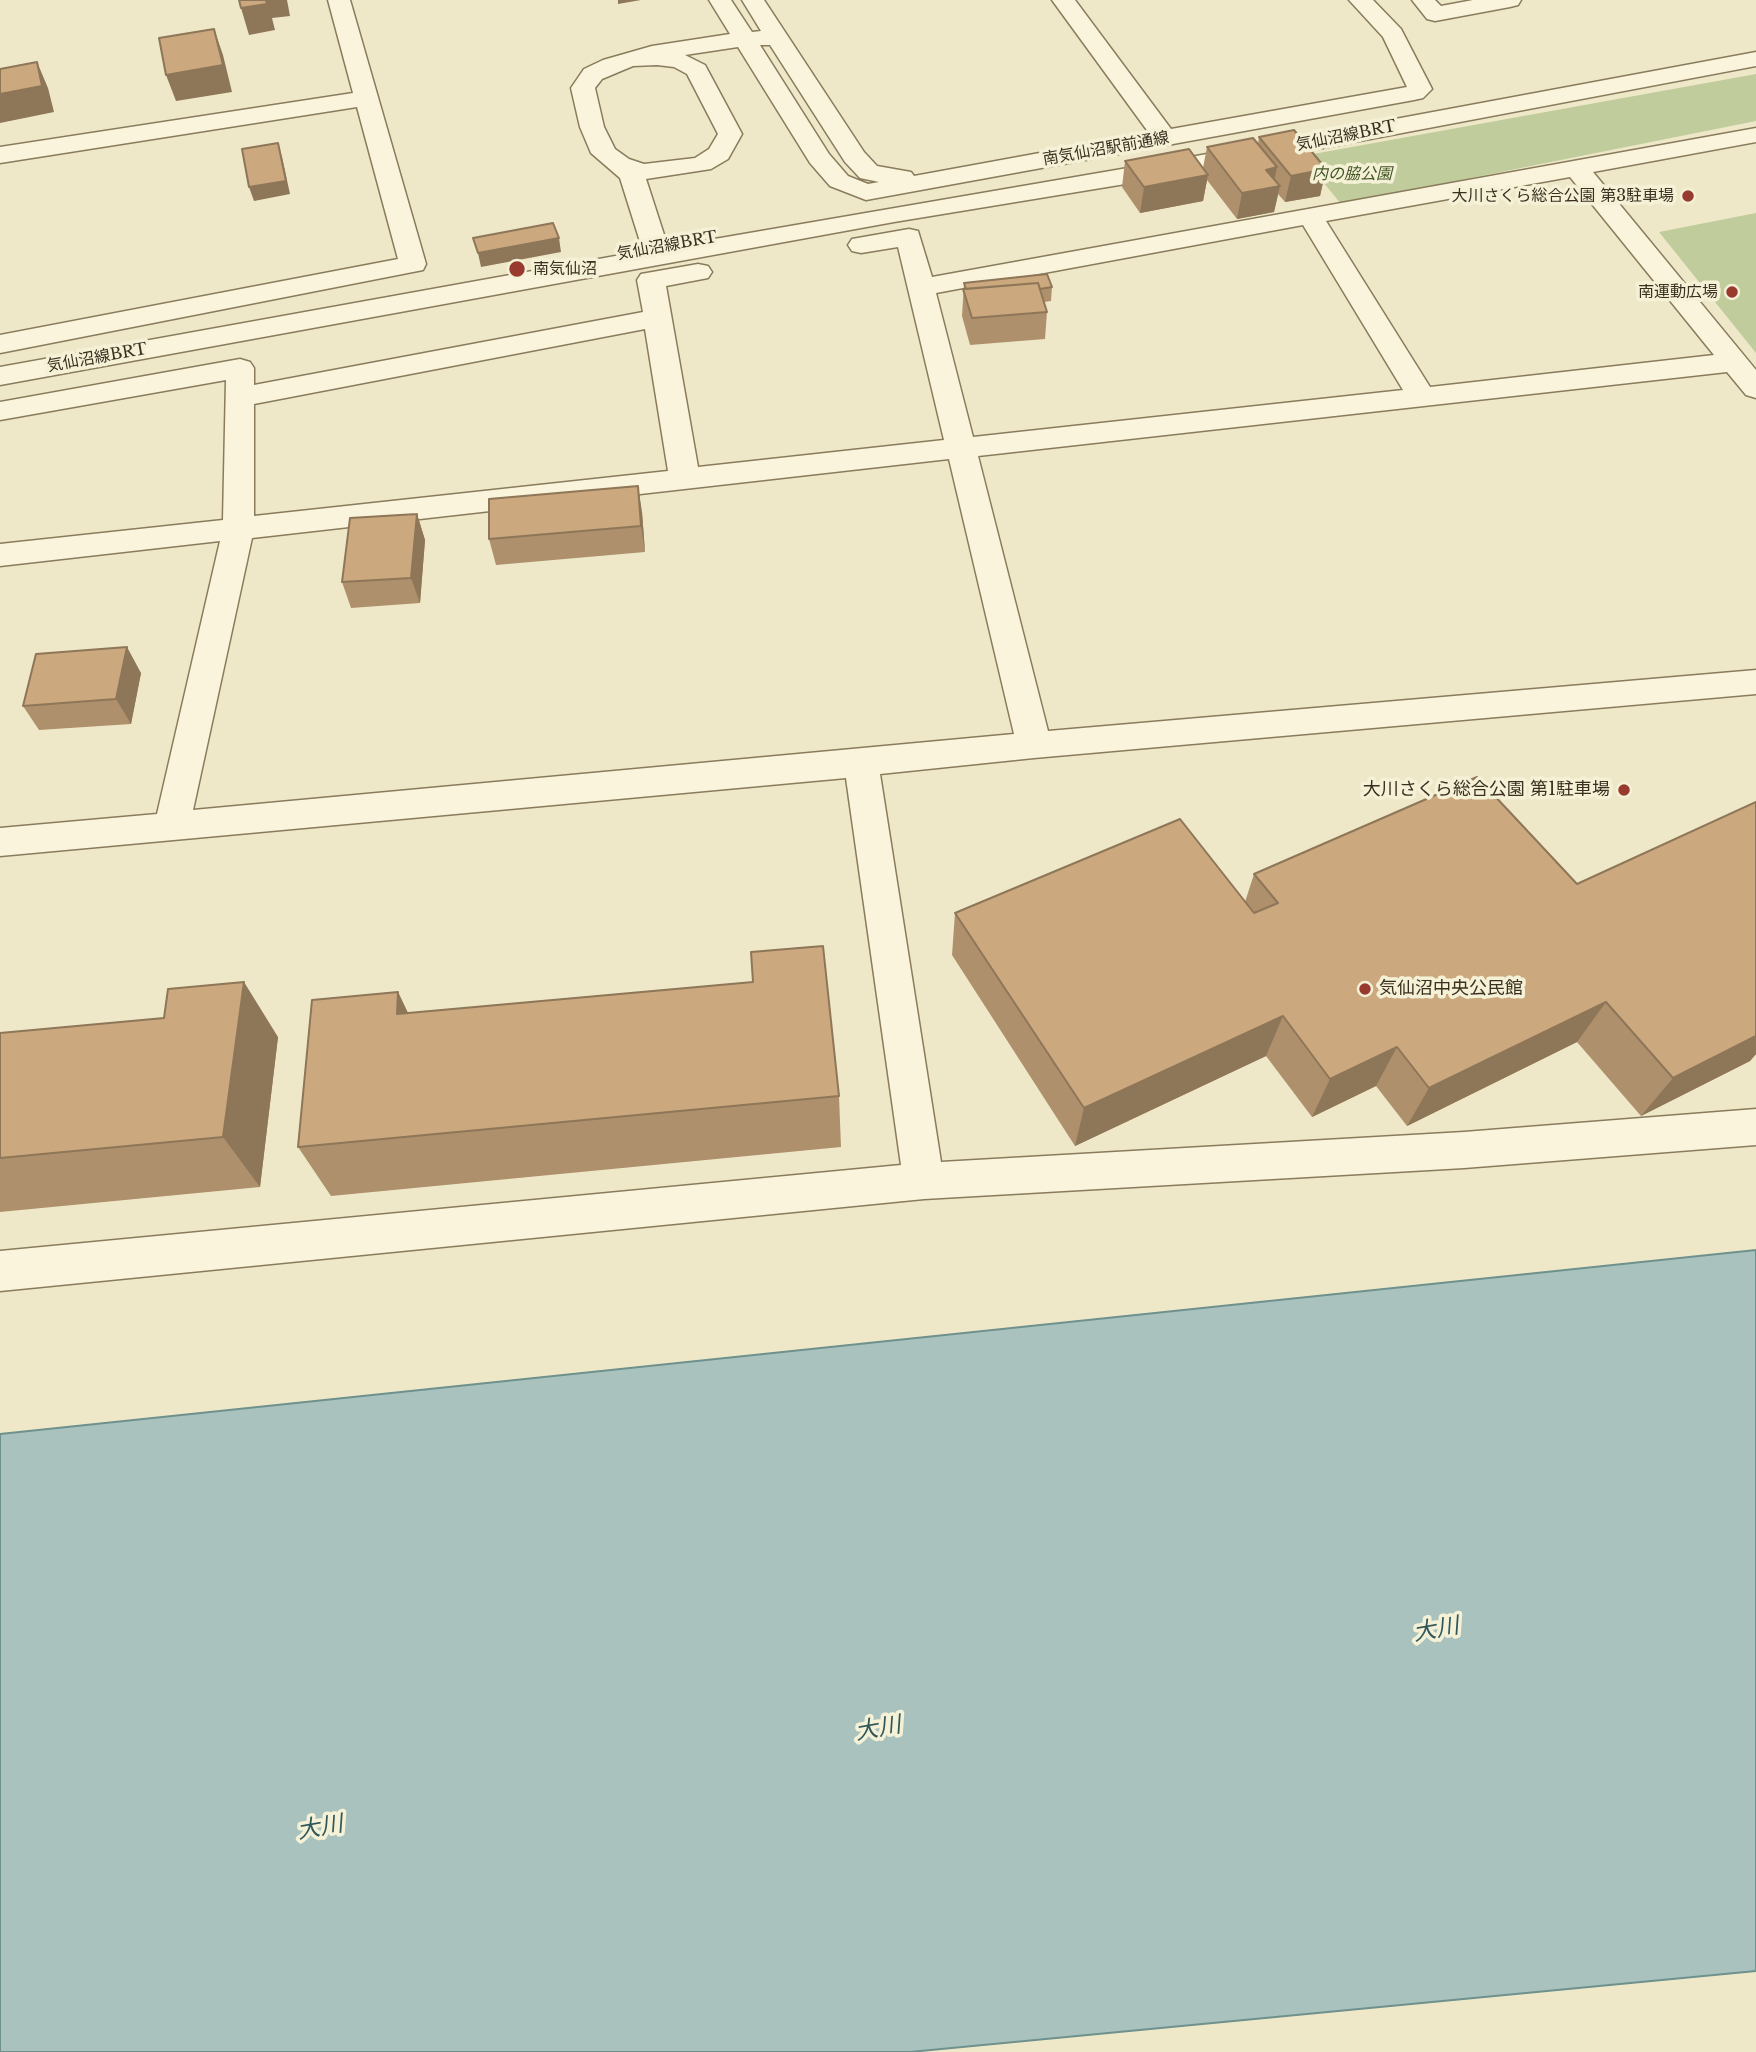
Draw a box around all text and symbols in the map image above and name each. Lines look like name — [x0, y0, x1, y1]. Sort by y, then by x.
street label: 気仙沼線BRT — [1294, 117, 1398, 155]
street label: 南気仙沼駅前通線 — [1041, 128, 1171, 170]
park label: 内の脇公園 — [1312, 164, 1392, 184]
place label: 大川さくら総合公園 第3駐車場 — [1452, 186, 1674, 206]
marker: 大川さくら総合公園 第3駐車場 — [1680, 188, 1696, 204]
street label: 気仙沼線BRT — [615, 228, 719, 264]
marker: 南気仙沼 — [507, 259, 527, 279]
place label: 南気仙沼 — [533, 259, 597, 279]
place label: 南運動広場 — [1638, 282, 1718, 302]
marker: 南運動広場 — [1724, 284, 1740, 300]
street label: 気仙沼線BRT — [45, 340, 149, 376]
place label: 大川さくら総合公園 第1駐車場 — [1363, 779, 1610, 801]
marker: 大川さくら総合公園 第1駐車場 — [1616, 782, 1632, 798]
place label: 気仙沼中央公民館 — [1379, 978, 1523, 1000]
marker: 気仙沼中央公民館 — [1357, 981, 1373, 997]
water label: 大川 — [1411, 1612, 1461, 1648]
water label: 大川 — [853, 1711, 903, 1747]
water label: 大川 — [295, 1810, 345, 1846]

